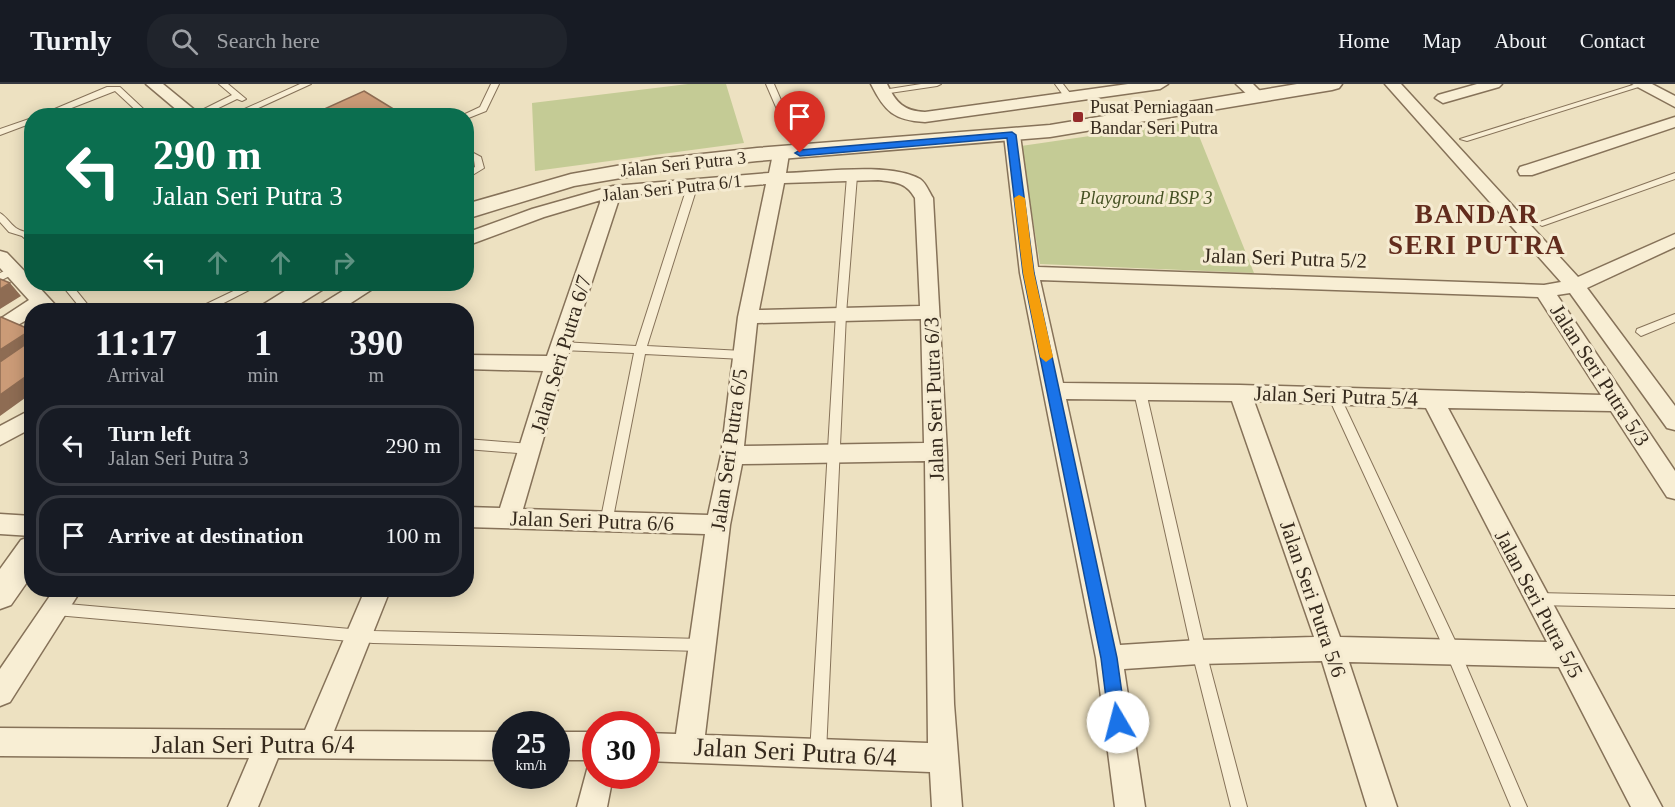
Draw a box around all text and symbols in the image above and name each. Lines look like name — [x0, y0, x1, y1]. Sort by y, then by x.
search box — [147, 14, 567, 68]
text: Turnly — [30, 25, 111, 56]
icon: search — [168, 25, 201, 58]
text: Search here — [216, 28, 320, 53]
text: Home — [1338, 29, 1390, 53]
text: Map — [1423, 29, 1461, 53]
text: About — [1494, 29, 1547, 53]
text: Contact — [1580, 29, 1645, 53]
pin — [774, 91, 825, 153]
place label: Pusat Perniagaan Bandar Seri Putra — [1090, 97, 1218, 138]
icon: arrive — [783, 100, 816, 133]
marker: Pusat Perniagaan Bandar Seri Putra — [1071, 110, 1085, 124]
icon: left — [54, 132, 132, 210]
text: 290 m — [153, 132, 262, 178]
street label: Jalan Seri Putra 3 — [619, 147, 747, 181]
street label: Jalan Seri Putra 6/1 — [601, 171, 743, 205]
text: Jalan Seri Putra 3 — [153, 181, 343, 211]
park label: Playground BSP 3 — [1079, 188, 1213, 208]
district label: BANDAR SERI PUTRA — [1388, 199, 1566, 260]
street label: Jalan Seri Putra 5/2 — [1203, 243, 1367, 273]
icon: left — [138, 246, 171, 279]
icon: ahead — [201, 246, 234, 279]
icon: ahead — [264, 246, 297, 279]
icon: right — [327, 246, 360, 279]
street label: Jalan Seri Putra 6/7 — [526, 272, 596, 436]
street label: Jalan Seri Putra 5/3 — [1545, 300, 1655, 450]
street label: Jalan Seri Putra 6/3 — [919, 317, 949, 481]
text: 11:17 — [95, 323, 177, 363]
text: 1 — [254, 323, 272, 363]
text: 390 — [349, 323, 403, 363]
text: Arrival — [107, 364, 165, 386]
text: min — [247, 364, 279, 386]
text: m — [368, 364, 384, 386]
street label: Jalan Seri Putra 6/5 — [706, 367, 752, 533]
street label: Jalan Seri Putra 5/4 — [1254, 381, 1419, 411]
text: Turn left — [108, 421, 191, 446]
icon: left — [57, 429, 90, 462]
text: 290 m — [385, 433, 441, 458]
text: Jalan Seri Putra 3 — [108, 447, 249, 469]
street label: Jalan Seri Putra 6/6 — [510, 506, 674, 536]
street label: Jalan Seri Putra 5/6 — [1275, 518, 1351, 680]
icon: arrive — [57, 519, 90, 552]
text: Arrive at destination — [108, 523, 304, 548]
text: 100 m — [385, 523, 441, 548]
street label: Jalan Seri Putra 5/5 — [1490, 526, 1588, 682]
position arrow — [1086, 690, 1150, 754]
speed limit sign: 30 — [582, 711, 660, 789]
text: 25 — [516, 726, 546, 759]
street label: Jalan Seri Putra 6/4 — [152, 730, 354, 759]
street label: Jalan Seri Putra 6/4 — [693, 732, 897, 772]
text: km/h — [516, 757, 546, 773]

